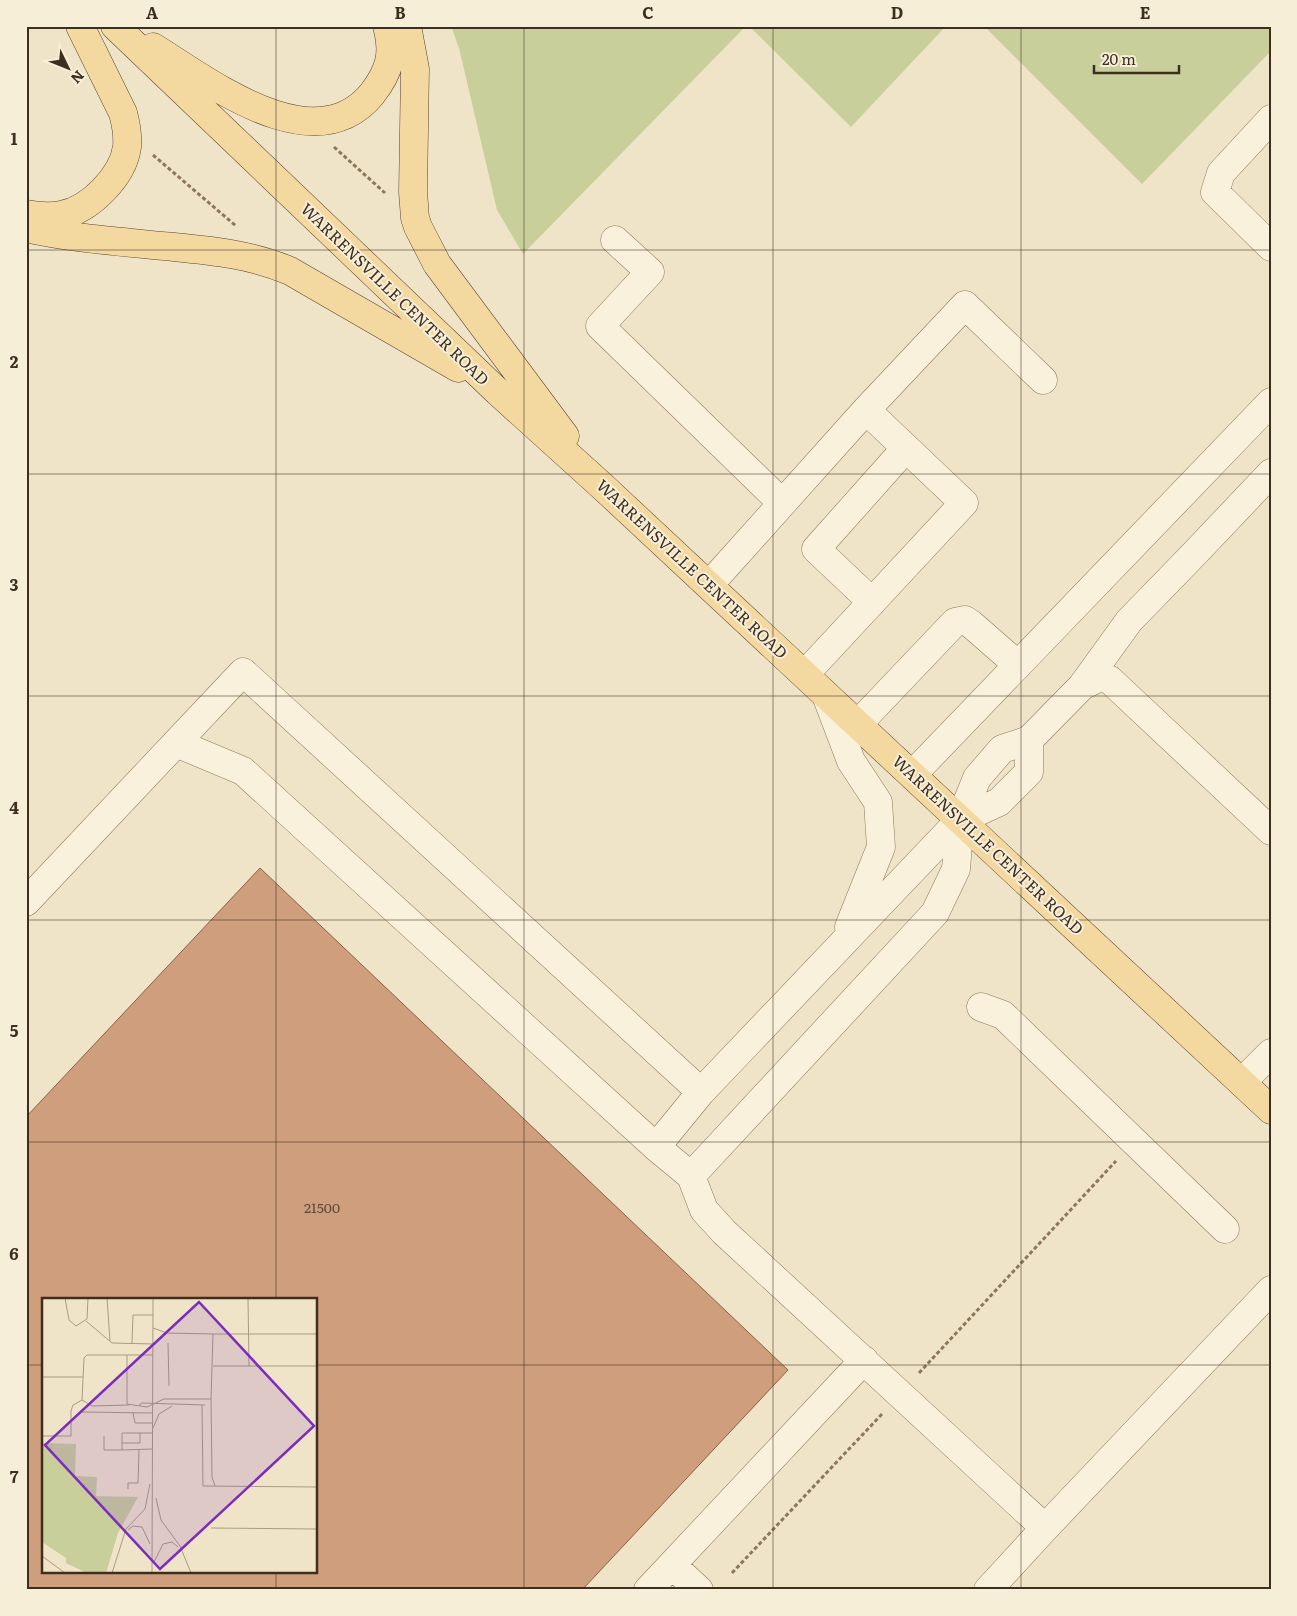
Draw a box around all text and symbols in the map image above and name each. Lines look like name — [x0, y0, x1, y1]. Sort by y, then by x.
text: A — [146, 0, 158, 24]
text: B — [394, 0, 406, 24]
text: C — [642, 0, 654, 24]
text: D — [891, 0, 903, 24]
text: E — [1140, 0, 1151, 24]
north arrow — [42, 42, 92, 92]
scale bar — [1094, 42, 1180, 74]
text: 20 m — [1102, 47, 1136, 70]
text: N — [67, 66, 90, 89]
text: 1 — [11, 126, 18, 150]
street label: WARRENSVILLE CENTER ROAD — [296, 197, 495, 390]
text: 2 — [10, 349, 19, 373]
street label: WARRENSVILLE CENTER ROAD — [592, 473, 794, 664]
text: 3 — [10, 572, 19, 596]
street label: WARRENSVILLE CENTER ROAD — [888, 749, 1090, 940]
text: 4 — [9, 795, 19, 819]
text: 5 — [10, 1018, 19, 1042]
house number: 21500 — [304, 1197, 340, 1217]
text: 6 — [9, 1241, 19, 1265]
inset map — [42, 1298, 318, 1574]
text: 7 — [10, 1464, 19, 1488]

